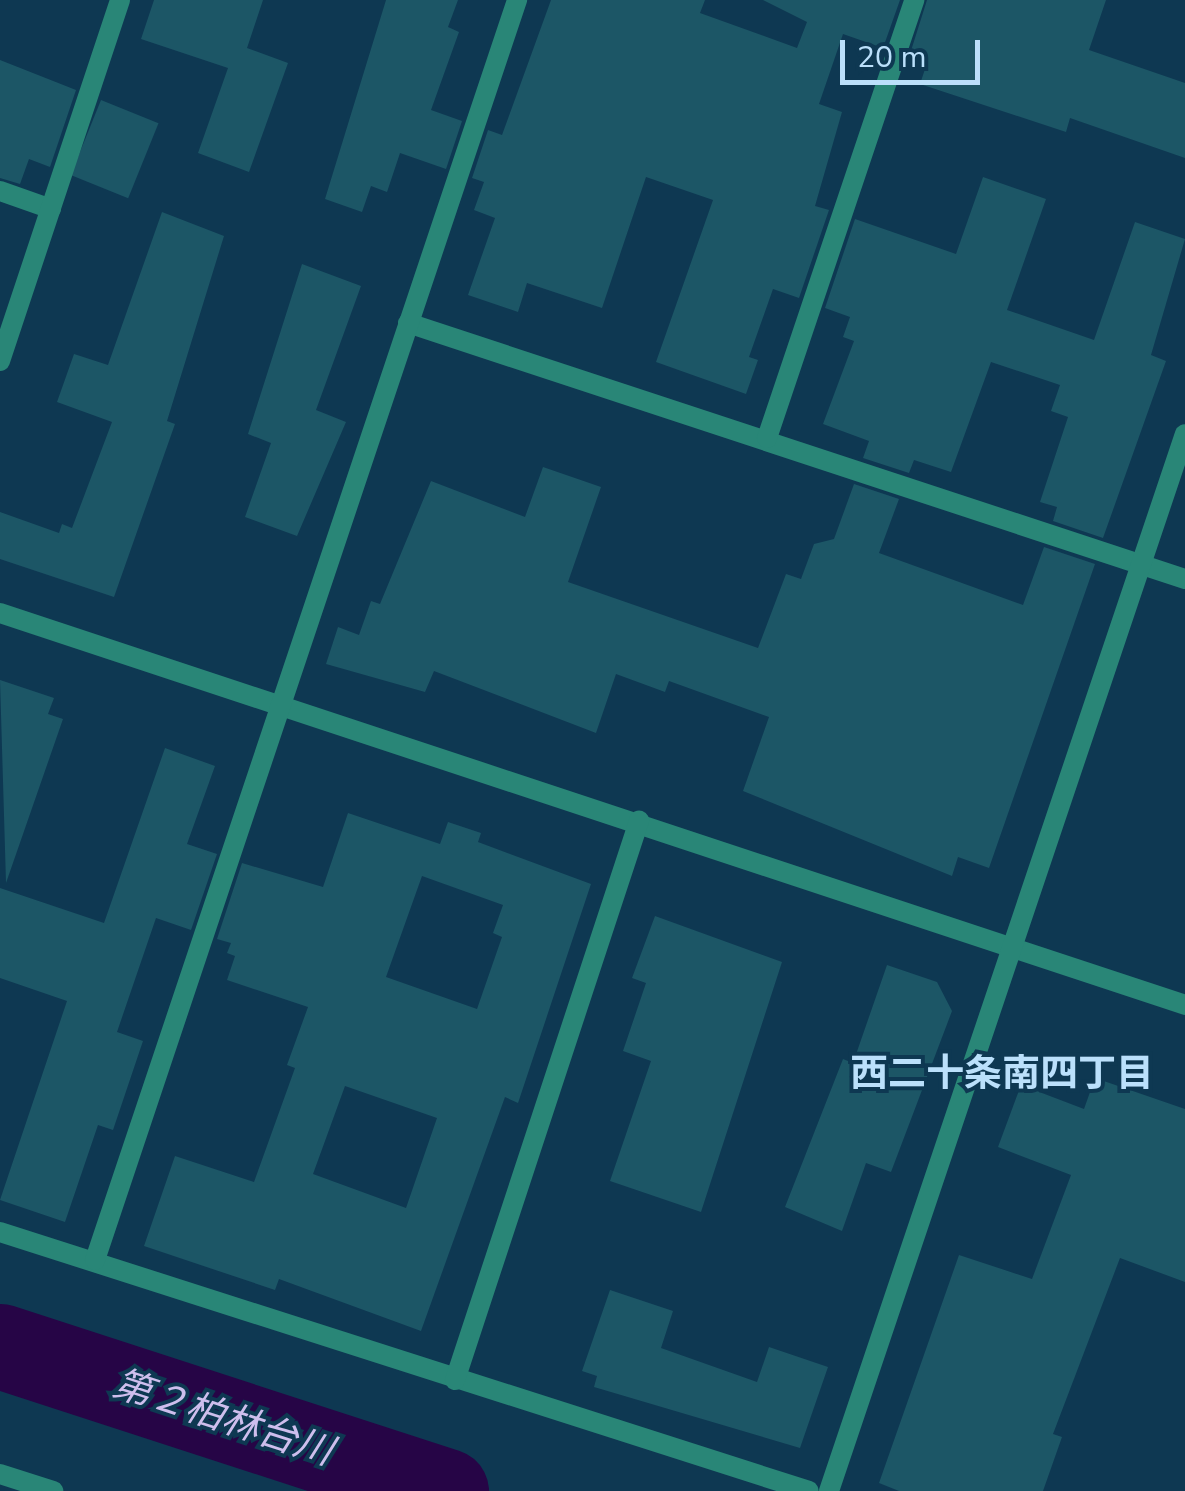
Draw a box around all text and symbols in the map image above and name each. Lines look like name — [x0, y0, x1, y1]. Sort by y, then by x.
scale bar — [845, 20, 985, 82]
text: 20 m — [857, 37, 926, 78]
district label: 西二十条南四丁目 — [850, 1051, 1154, 1097]
water label: 第２柏林台川 — [108, 1361, 338, 1475]

